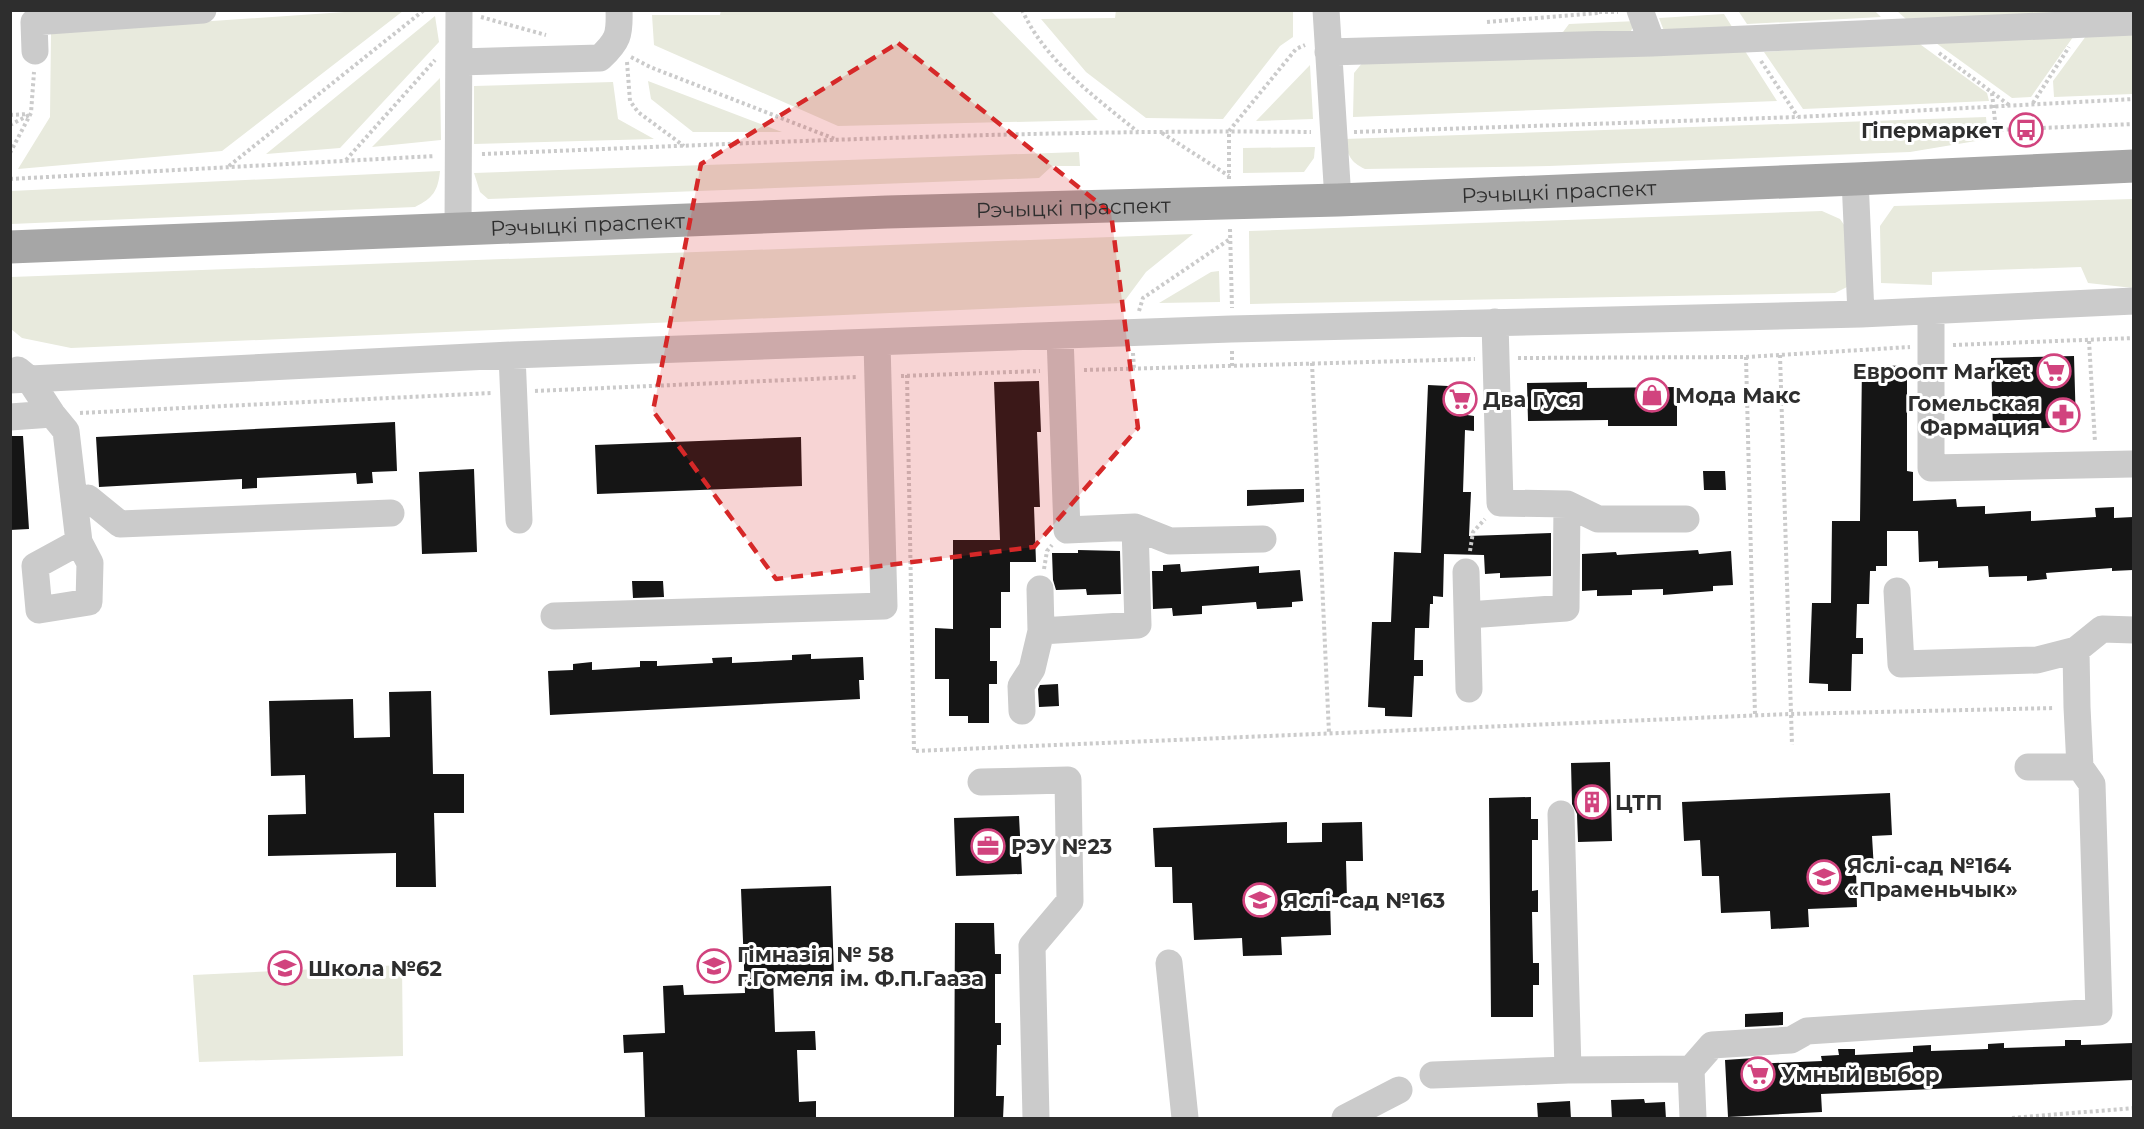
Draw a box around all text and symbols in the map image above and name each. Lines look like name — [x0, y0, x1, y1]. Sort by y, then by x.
bus stop icon: Гіпермаркет — [2008, 112, 2044, 148]
place label: Гіпермаркет — [1861, 118, 2004, 143]
street label: Рэчыцкі праспект — [1461, 175, 1657, 207]
street label: Рэчыцкі праспект — [975, 192, 1171, 222]
street label: Рэчыцкі праспект — [490, 208, 686, 240]
supermarket icon: Евроопт Market — [2036, 353, 2072, 389]
place label: Евроопт Market — [1853, 359, 2031, 384]
shop icon: Мода Макс — [1634, 377, 1670, 413]
supermarket icon: Два Гуся — [1442, 381, 1478, 417]
place label: Мода Макс — [1675, 383, 1801, 408]
place label: Два Гуся — [1483, 387, 1581, 412]
place label: Гомельская Фармация — [1907, 391, 2040, 440]
pharmacy icon: Гомельская Фармация — [2045, 397, 2081, 433]
building icon: ЦТП — [1574, 784, 1610, 820]
place label: ЦТП — [1615, 790, 1662, 815]
office icon: РЭУ №23 — [970, 828, 1006, 864]
place label: РЭУ №23 — [1011, 834, 1112, 859]
place label: Яслі-сад №164 «Праменьчык» — [1847, 853, 2018, 902]
school or university icon: Яслі-сад №164 «Праменьчык» — [1806, 859, 1842, 895]
school or university icon: Яслі-сад №163 — [1242, 882, 1278, 918]
place label: Яслі-сад №163 — [1283, 888, 1445, 913]
place label: Гімназія № 58 г.Гомеля ім. Ф.П.Гааза — [737, 942, 984, 991]
school or university icon: Гімназія № 58 г.Гомеля ім. Ф.П.Гааза — [696, 948, 732, 984]
school or university icon: Школа №62 — [267, 950, 303, 986]
place label: Школа №62 — [308, 956, 442, 981]
supermarket icon: Умный выбор — [1740, 1056, 1776, 1092]
place label: Умный выбор — [1781, 1062, 1940, 1087]

